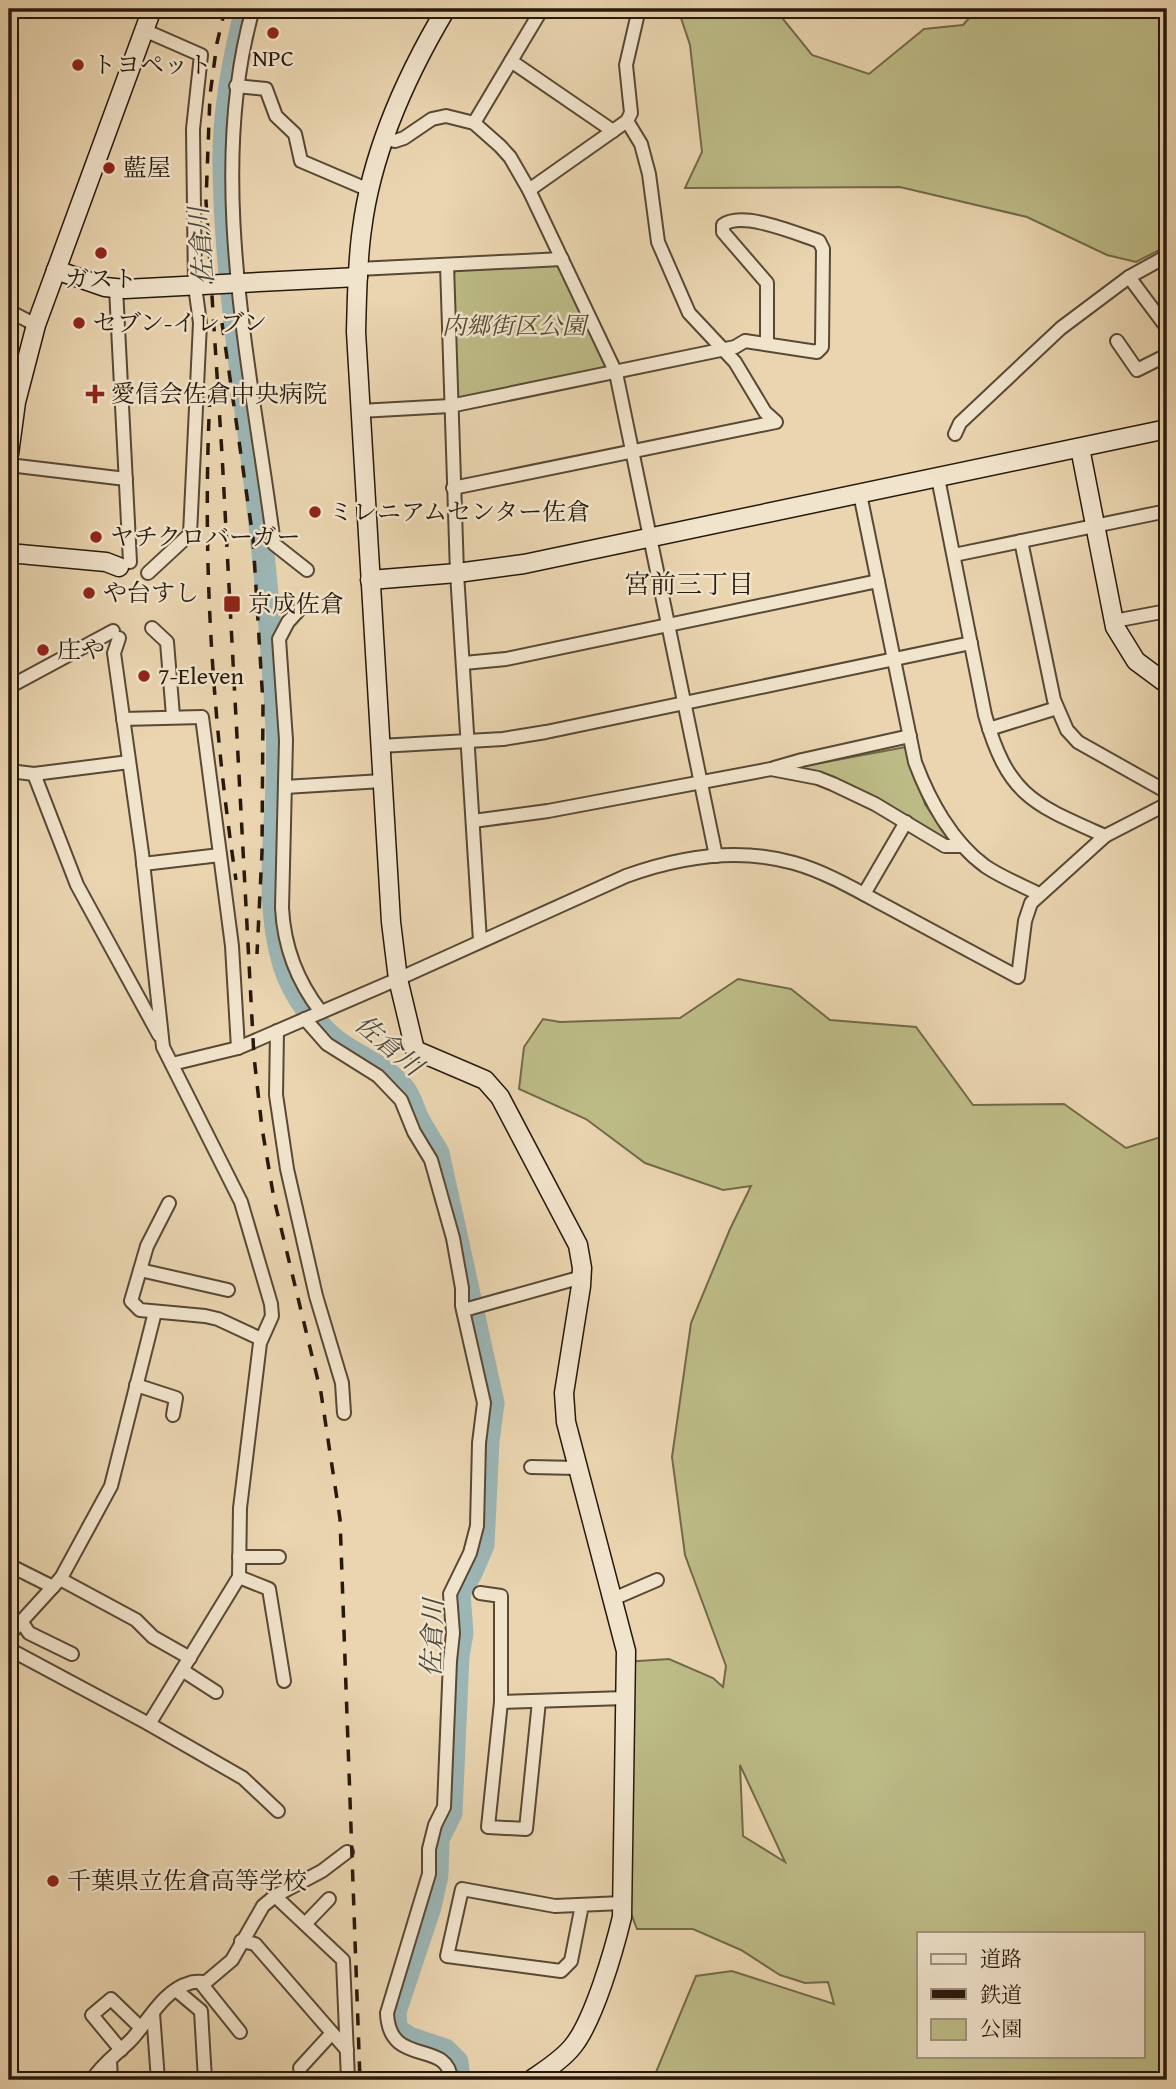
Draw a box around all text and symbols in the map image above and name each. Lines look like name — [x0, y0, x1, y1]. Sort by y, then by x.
marker: NPC — [265, 25, 281, 41]
place label: NPC — [252, 40, 294, 75]
place label: トヨペット — [92, 47, 212, 82]
marker: トヨペット — [70, 57, 86, 73]
place label: 藍屋 — [123, 150, 171, 185]
marker: 藍屋 — [101, 160, 117, 176]
water label: 佐倉川 — [178, 203, 223, 286]
marker: ガスト — [93, 245, 109, 261]
place label: ガスト — [65, 261, 137, 296]
place label: セブン-イレブン — [93, 305, 267, 340]
park label: 内郷街区公園 — [442, 308, 590, 343]
marker: セブン-イレブン — [71, 315, 87, 331]
place label: 愛信会佐倉中央病院 — [111, 376, 327, 411]
marker: 愛信会佐倉中央病院 — [85, 384, 105, 404]
place label: ミレニアムセンター佐倉 — [329, 494, 590, 529]
marker: ミレニアムセンター佐倉 — [307, 504, 323, 520]
place label: ヤチクロバーガー — [110, 519, 301, 554]
marker: ヤチクロバーガー — [88, 529, 104, 545]
district label: 宮前三丁目 — [624, 564, 754, 603]
place label: や台すし — [103, 575, 199, 610]
marker: や台すし — [81, 585, 97, 601]
place label: 京成佐倉 — [248, 586, 344, 621]
marker: 京成佐倉 — [222, 594, 242, 614]
place label: 庄や — [57, 632, 105, 667]
marker: 庄や — [35, 642, 51, 658]
place label: 7-Eleven — [158, 658, 245, 693]
marker: 7-Eleven — [136, 668, 152, 684]
water label: 佐倉川 — [347, 1005, 434, 1087]
water label: 佐倉川 — [411, 1595, 452, 1678]
place label: 千葉県立佐倉高等学校 — [67, 1863, 307, 1898]
marker: 千葉県立佐倉高等学校 — [45, 1873, 61, 1889]
legend — [917, 1932, 1144, 2058]
text: 道路 — [980, 1943, 1022, 1974]
text: 鉄道 — [980, 1979, 1022, 2010]
text: 公園 — [980, 2013, 1022, 2044]

